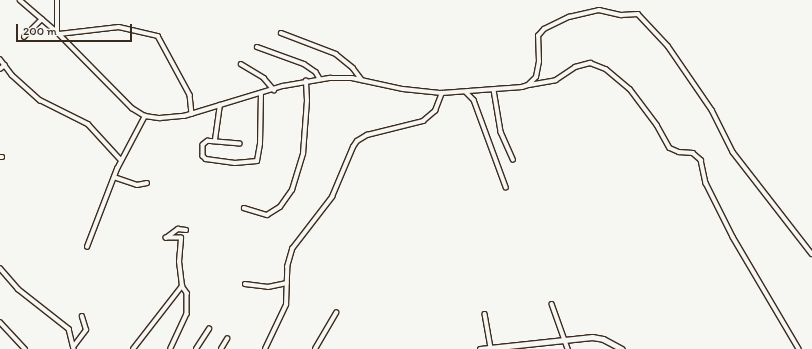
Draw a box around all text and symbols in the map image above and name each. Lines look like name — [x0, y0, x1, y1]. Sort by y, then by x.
scale bar — [18, 16, 134, 42]
text: 200 m — [23, 24, 57, 38]

